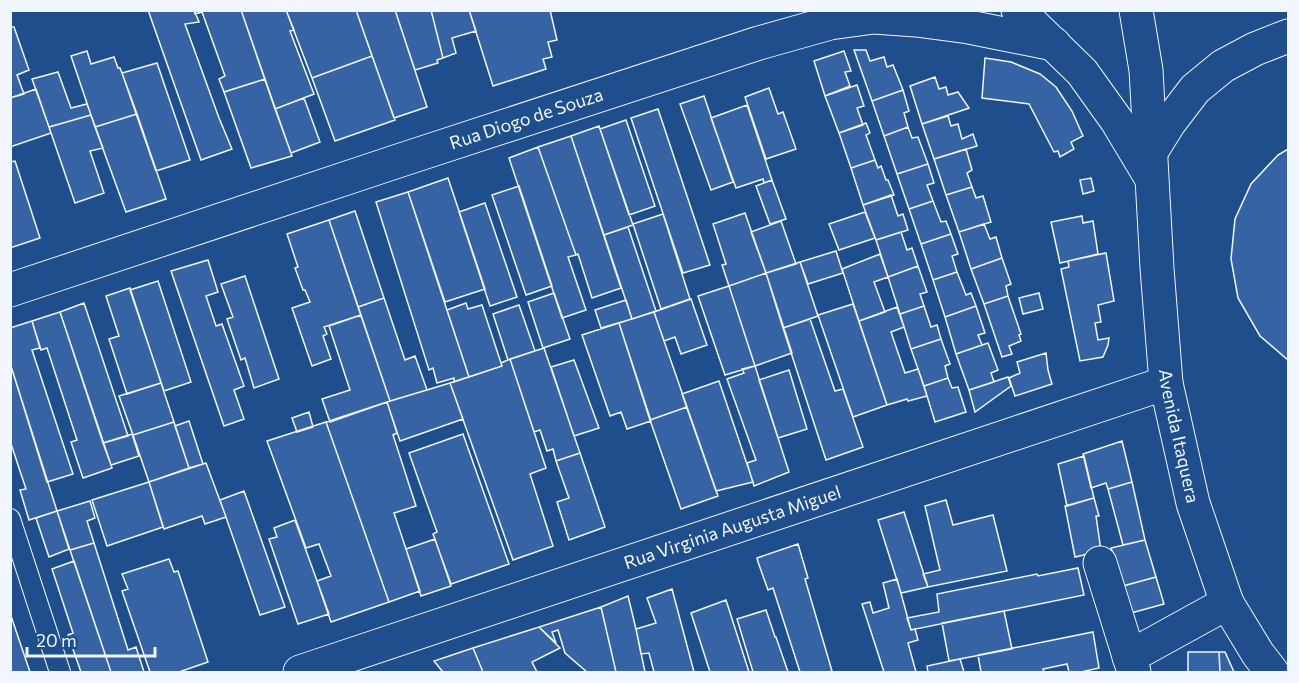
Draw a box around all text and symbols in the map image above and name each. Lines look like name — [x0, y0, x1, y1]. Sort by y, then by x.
street label: Rua Diogo de Souza — [446, 83, 606, 153]
street label: Avenida Itaquera — [1155, 368, 1205, 505]
street label: Rua Virginia Augusta Miguel — [621, 480, 844, 573]
scale bar — [27, 620, 154, 658]
text: 20 m — [36, 629, 77, 651]

